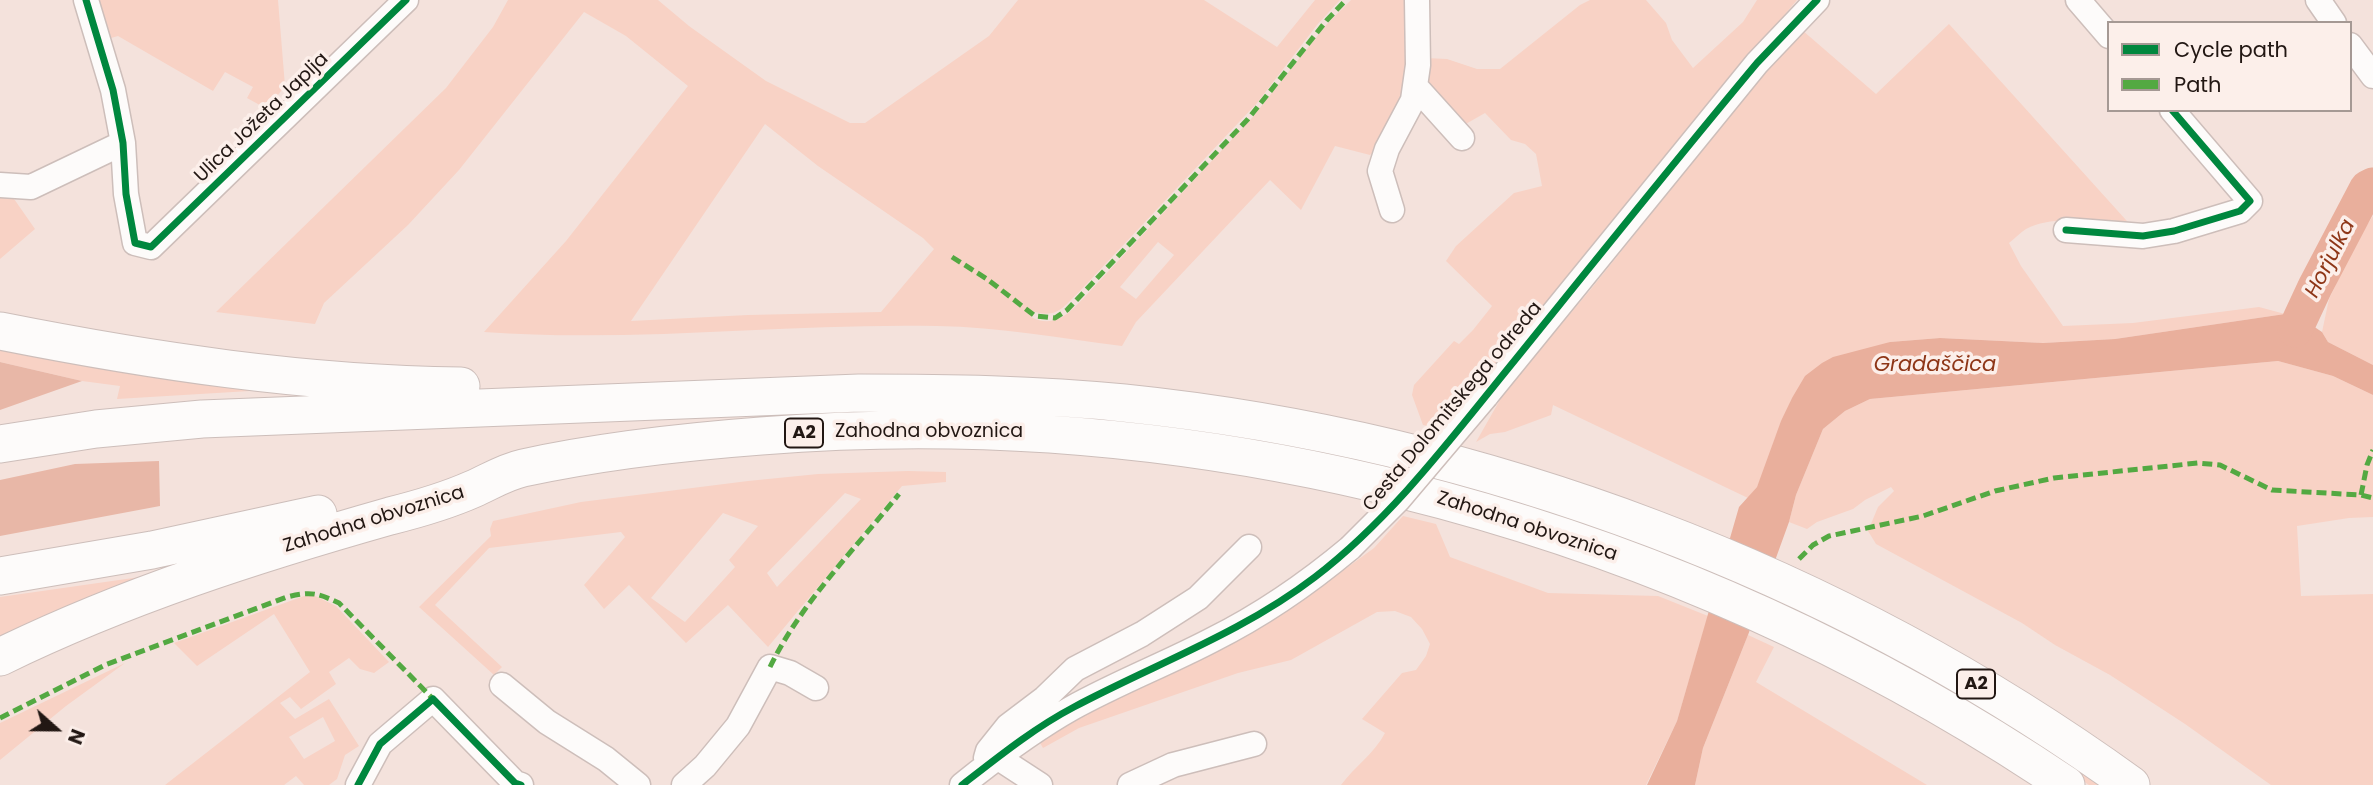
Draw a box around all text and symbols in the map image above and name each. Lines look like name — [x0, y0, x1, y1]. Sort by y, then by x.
legend — [2107, 21, 2352, 112]
text: Cycle path — [2174, 35, 2288, 64]
street label: Ulica Jožeta Japlja — [190, 48, 334, 188]
text: Path — [2174, 70, 2221, 99]
water label: Horjulka — [2301, 216, 2361, 302]
street label: Cesta Dolomitskega odreda — [1359, 298, 1547, 516]
water label: Gradaščica — [1874, 353, 1996, 379]
road number: A2 — [785, 418, 823, 447]
street label: Zahodna obvoznica — [835, 421, 1023, 443]
street label: Zahodna obvoznica — [281, 482, 467, 558]
street label: Zahodna obvoznica — [1434, 487, 1620, 567]
road number: A2 — [1957, 670, 1995, 698]
north arrow — [21, 694, 91, 764]
text: N — [61, 725, 91, 748]

